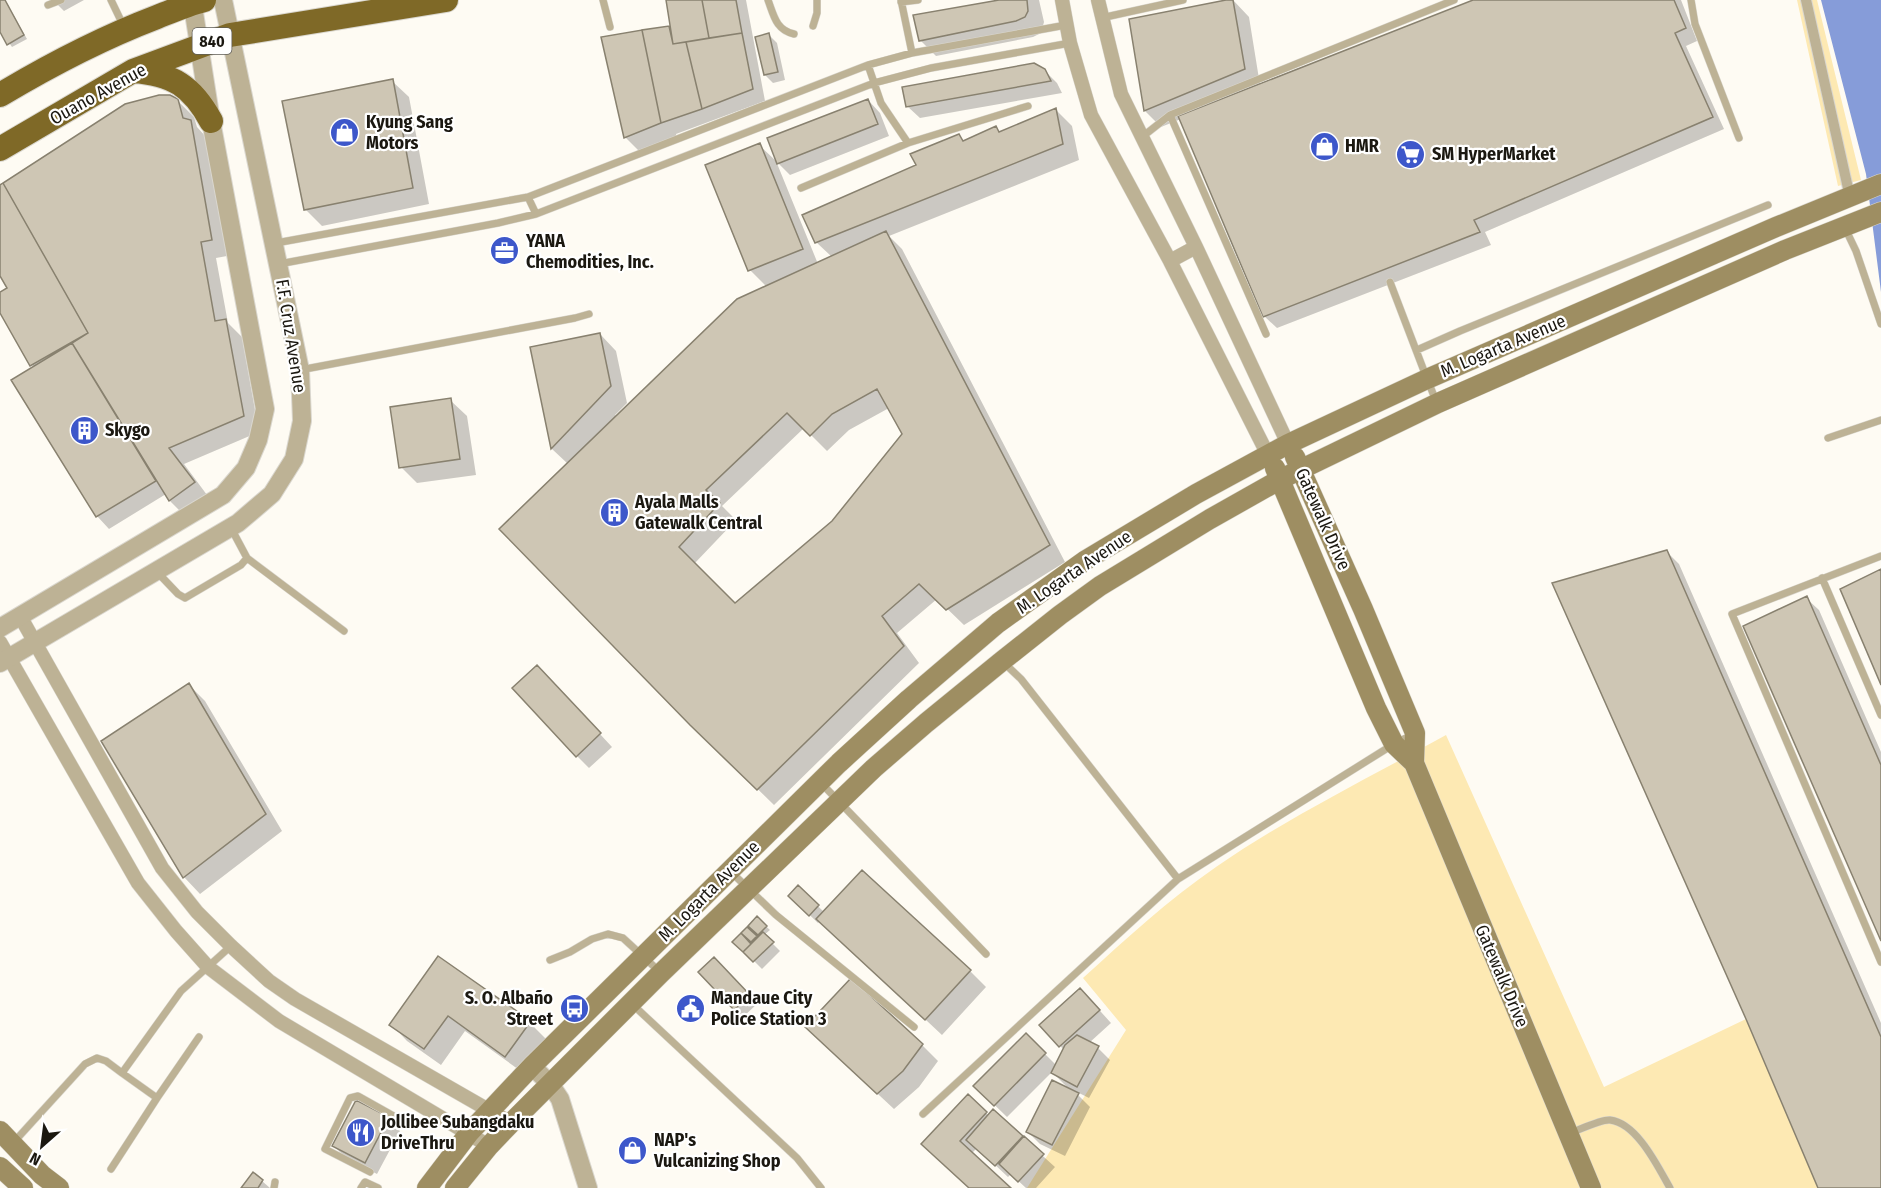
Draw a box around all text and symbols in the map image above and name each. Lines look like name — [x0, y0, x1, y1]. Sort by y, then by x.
road number: 840 — [192, 28, 232, 54]
street label: Ouano Avenue — [46, 58, 150, 130]
place label: Kyung Sang Motors — [366, 111, 453, 154]
shop icon: Kyung Sang Motors — [329, 116, 361, 148]
shop icon: HMR — [1308, 130, 1340, 162]
place label: HMR — [1345, 135, 1380, 157]
supermarket icon: SM HyperMarket — [1395, 138, 1427, 170]
place label: SM HyperMarket — [1432, 143, 1556, 165]
place label: YANA Chemodities, Inc. — [525, 230, 654, 273]
office icon: YANA Chemodities, Inc. — [489, 235, 521, 267]
street label: F.F. Cruz Avenue — [271, 278, 311, 394]
street label: M. Logarta Avenue — [1437, 310, 1569, 382]
building icon: Skygo — [68, 414, 100, 446]
place label: Skygo — [105, 419, 151, 441]
street label: Gatewalk Drive — [1291, 465, 1355, 573]
place label: Ayala Malls Gatewalk Central — [634, 491, 762, 534]
building icon: Ayala Malls Gatewalk Central — [598, 496, 630, 528]
street label: M. Logarta Avenue — [1012, 525, 1136, 619]
street label: M. Logarta Avenue — [654, 836, 764, 946]
street label: Gatewalk Drive — [1471, 921, 1534, 1031]
place label: S. O. Albaño Street — [465, 987, 554, 1030]
place label: Mandaue City Police Station 3 — [711, 987, 827, 1030]
bus stop icon: S. O. Albaño Street — [558, 992, 590, 1024]
public building icon: Mandaue City Police Station 3 — [674, 992, 706, 1024]
place label: Jollibee Subangdaku DriveThru — [380, 1111, 534, 1154]
north arrow — [12, 1116, 72, 1176]
restaurant icon: Jollibee Subangdaku DriveThru — [344, 1116, 376, 1148]
place label: NAP's Vulcanizing Shop — [653, 1129, 781, 1172]
shop icon: NAP's Vulcanizing Shop — [617, 1134, 649, 1166]
text: N — [26, 1148, 44, 1169]

